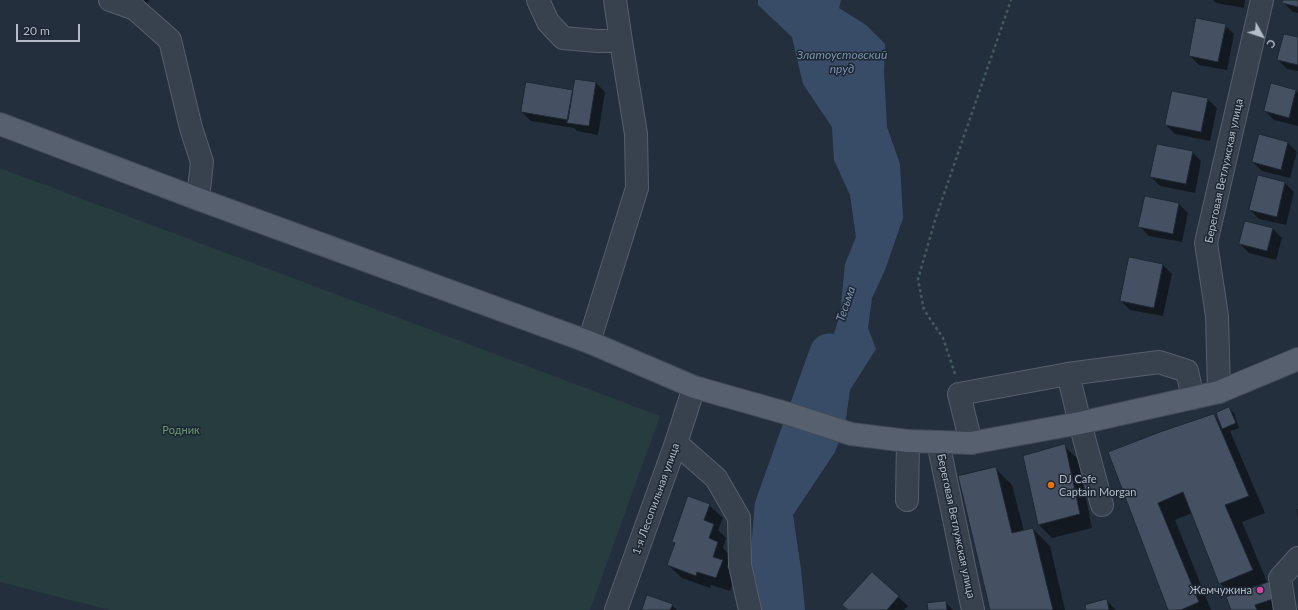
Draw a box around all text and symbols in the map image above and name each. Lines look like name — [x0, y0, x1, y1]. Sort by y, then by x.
scale bar — [18, 16, 82, 42]
north arrow — [1242, 16, 1282, 56]
text: 20 m — [23, 23, 50, 38]
text: С — [1264, 37, 1279, 51]
water label: Златоустовский пруд — [797, 48, 887, 76]
street label: Береговая Ветлужская улица — [1202, 98, 1246, 244]
water label: Тесьма — [833, 284, 859, 324]
park label: Родник — [162, 423, 200, 437]
street label: 1-я Лесопильная улица — [630, 441, 682, 557]
street label: Береговая Ветлужская улица — [934, 453, 978, 599]
place label: DJ Cafe Captain Morgan — [1059, 472, 1136, 498]
marker: DJ Cafe Captain Morgan — [1046, 480, 1056, 490]
place label: Жемчужина — [1189, 583, 1252, 597]
marker: Жемчужина — [1255, 585, 1265, 595]

